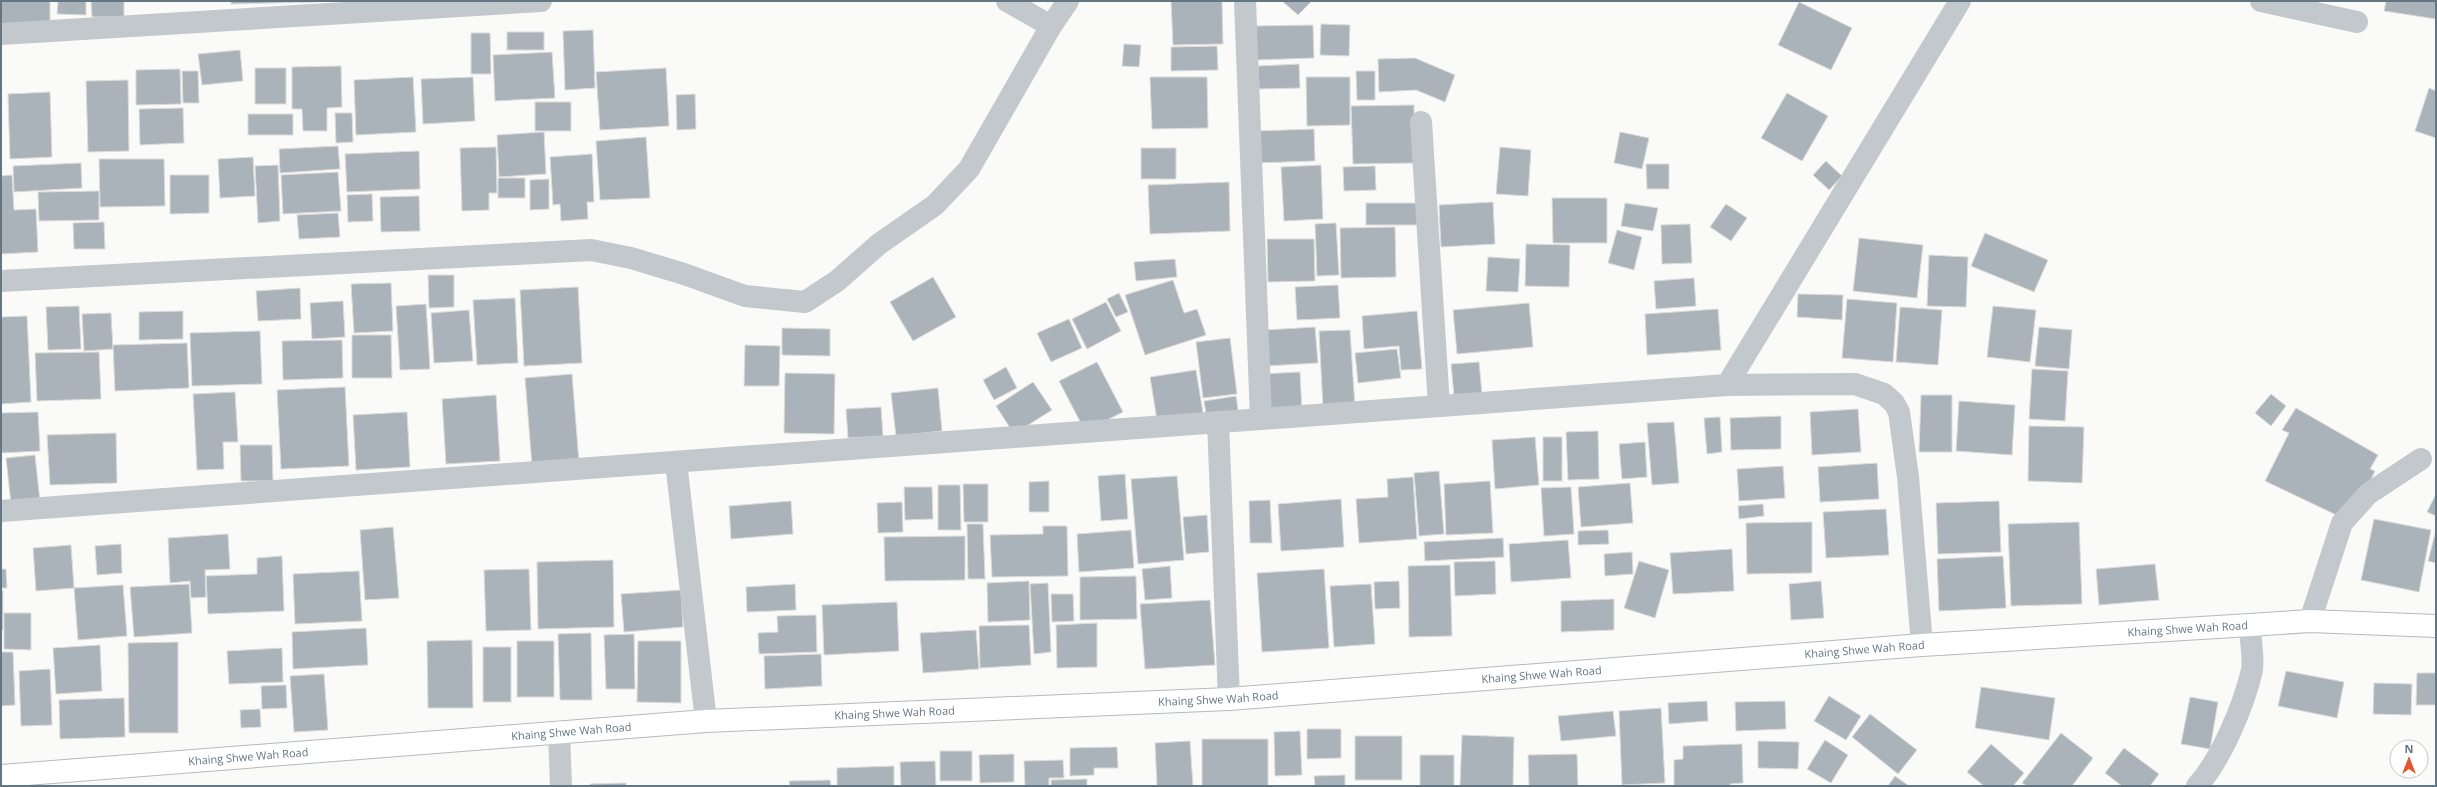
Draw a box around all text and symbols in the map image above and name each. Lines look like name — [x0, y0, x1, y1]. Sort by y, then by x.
street label: Khaing Shwe Wah Road — [2127, 617, 2248, 639]
street label: Khaing Shwe Wah Road — [1804, 637, 1925, 661]
street label: Khaing Shwe Wah Road — [1481, 662, 1602, 686]
street label: Khaing Shwe Wah Road — [1158, 687, 1279, 709]
street label: Khaing Shwe Wah Road — [834, 703, 955, 723]
street label: Khaing Shwe Wah Road — [511, 719, 632, 743]
north arrow — [2389, 739, 2429, 779]
text: N — [2405, 741, 2413, 756]
street label: Khaing Shwe Wah Road — [188, 744, 309, 768]

